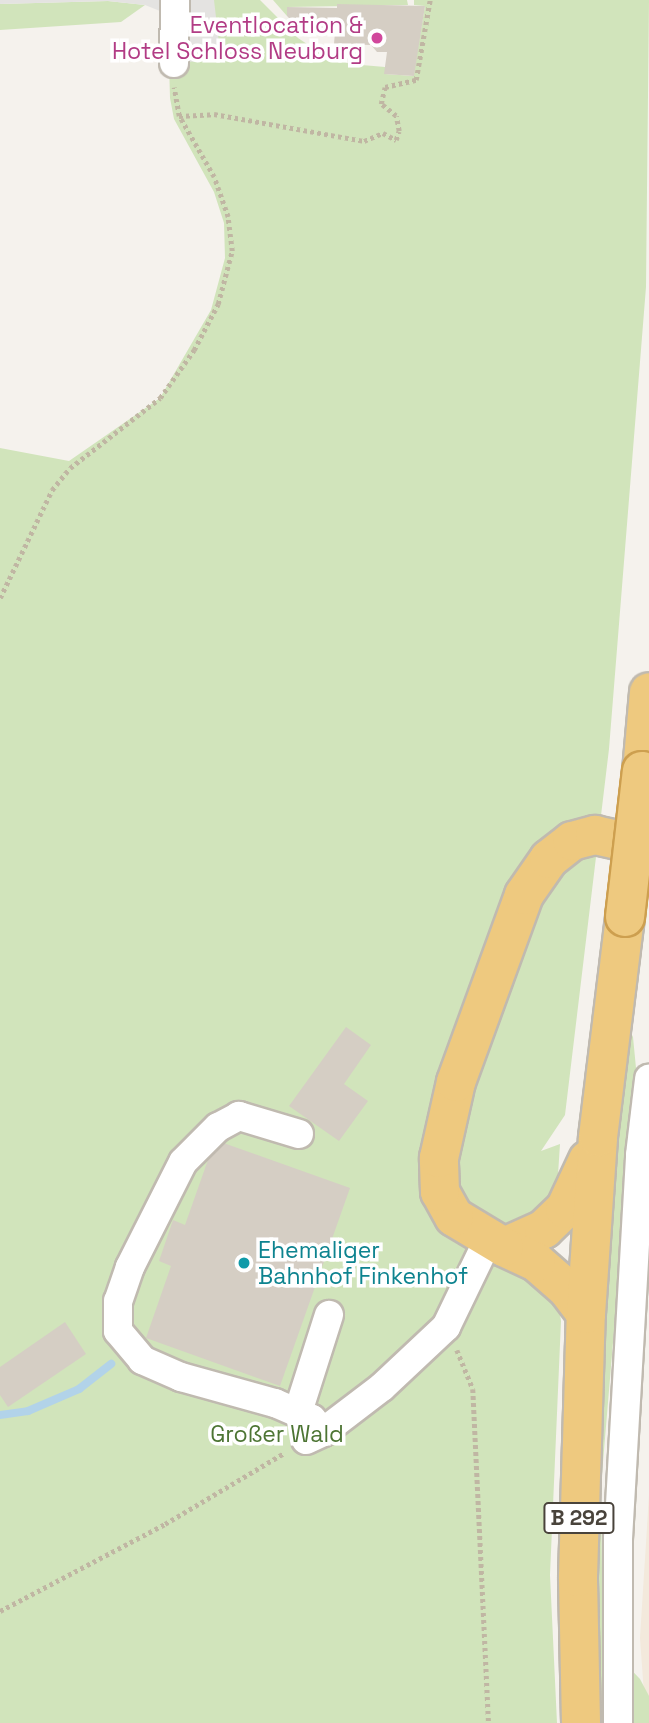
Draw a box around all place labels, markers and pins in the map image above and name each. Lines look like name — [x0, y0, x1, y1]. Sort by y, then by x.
place label: Eventlocation & Hotel Schloss Neuburg — [112, 11, 363, 65]
marker: Eventlocation & Hotel Schloss Neuburg — [369, 30, 385, 46]
place label: Ehemaliger Bahnhof Finkenhof — [258, 1236, 468, 1290]
marker: Ehemaliger Bahnhof Finkenhof — [236, 1255, 252, 1271]

